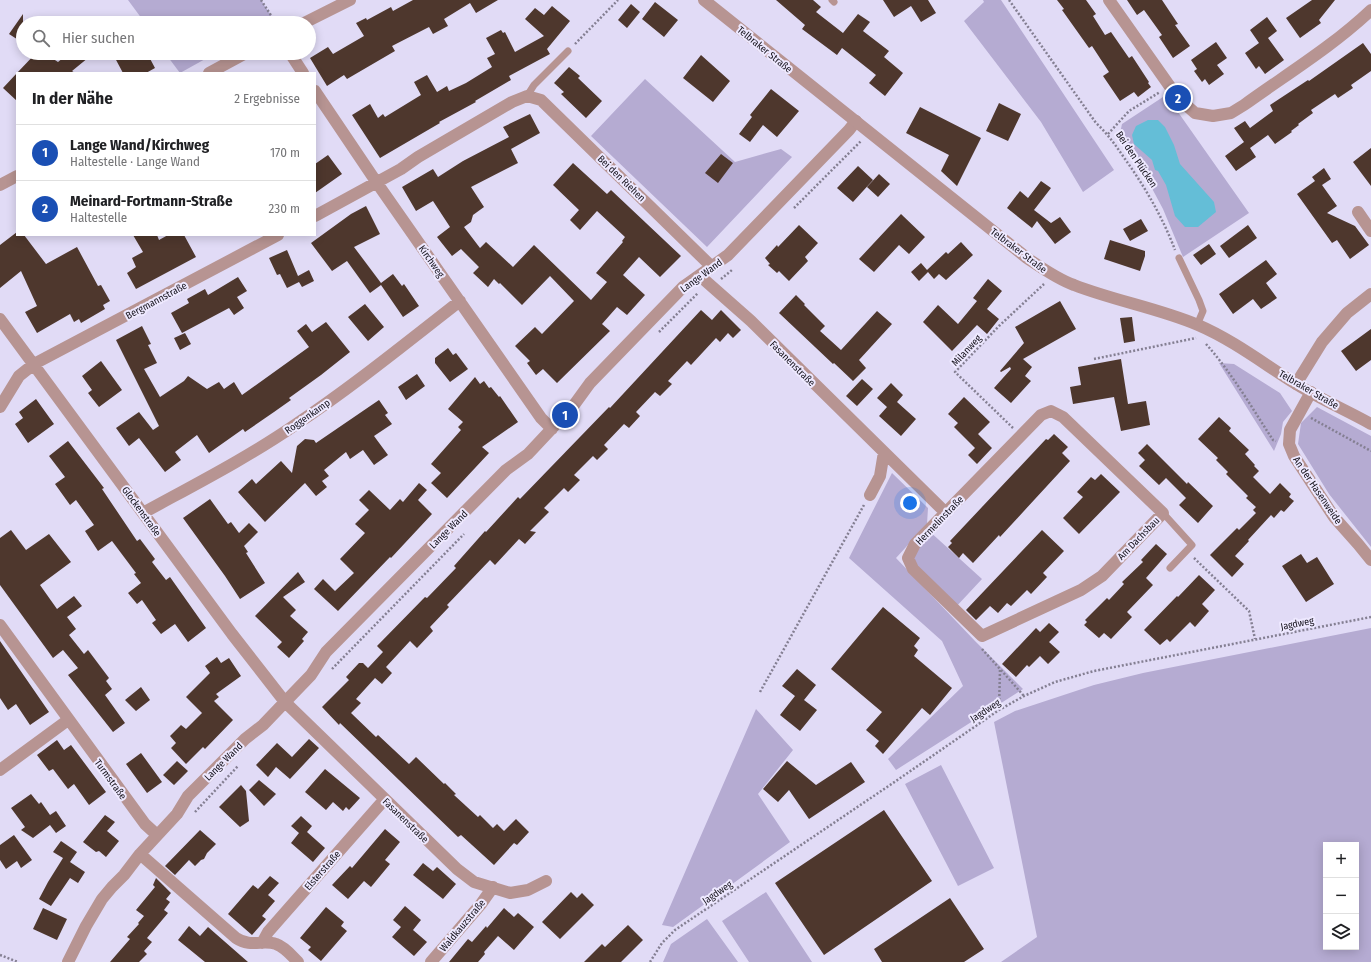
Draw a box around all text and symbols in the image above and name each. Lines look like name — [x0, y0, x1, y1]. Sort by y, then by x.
search box — [16, 16, 316, 60]
street label: Telbraker Straße — [735, 24, 794, 76]
icon: search — [30, 27, 52, 49]
text: Hier suchen — [62, 29, 135, 47]
pin: 2 — [1165, 83, 1191, 113]
text: In der Nähe — [32, 88, 113, 109]
text: 2 Ergebnisse — [234, 91, 300, 106]
street label: Bei den Plücken — [1113, 129, 1159, 190]
text: Lange Wand/Kirchweg — [70, 136, 209, 154]
text: 1 — [42, 145, 48, 160]
text: 170 m — [270, 145, 300, 160]
street label: Bei den Riehen — [595, 153, 648, 204]
text: Haltestelle · Lange Wand — [70, 154, 200, 169]
text: Meinard-Fortmann-Straße — [70, 192, 233, 210]
text: 2 — [42, 201, 48, 216]
text: 230 m — [269, 201, 300, 216]
text: Haltestelle — [70, 210, 127, 225]
street label: Telbraker Straße — [988, 226, 1049, 276]
street label: Kirchweg — [416, 243, 447, 280]
street label: Lange Wand — [678, 257, 725, 295]
street label: Bergmannstraße — [124, 280, 189, 322]
street label: Milanweg — [949, 332, 984, 369]
street label: Fasanenstraße — [767, 339, 817, 389]
street label: Telbraker Straße — [1276, 368, 1341, 412]
street label: Roggenkamp — [283, 397, 332, 437]
pin: 1 — [552, 400, 578, 430]
street label: An der Hasenweide — [1290, 455, 1344, 527]
street label: Glockenstraße — [119, 484, 163, 539]
your location — [900, 493, 920, 513]
street label: Hermelinstraße — [913, 494, 966, 548]
street label: Lange Wand — [427, 508, 470, 551]
street label: Am Dachsbau — [1115, 515, 1162, 563]
street label: Jagdweg — [1280, 615, 1315, 633]
street label: Jagdweg — [968, 696, 1003, 725]
street label: Lange Wand — [202, 740, 245, 783]
street label: Turmstraße — [92, 757, 129, 802]
street label: Fasanenstraße — [380, 796, 431, 846]
map controls — [1323, 842, 1359, 950]
button: + — [1323, 842, 1359, 878]
street label: Elsterstraße — [302, 848, 343, 893]
street label: Jagdweg — [700, 878, 735, 907]
button: − — [1323, 878, 1359, 914]
street label: Waldkauzstraße — [437, 897, 488, 954]
button: layers — [1323, 914, 1359, 950]

